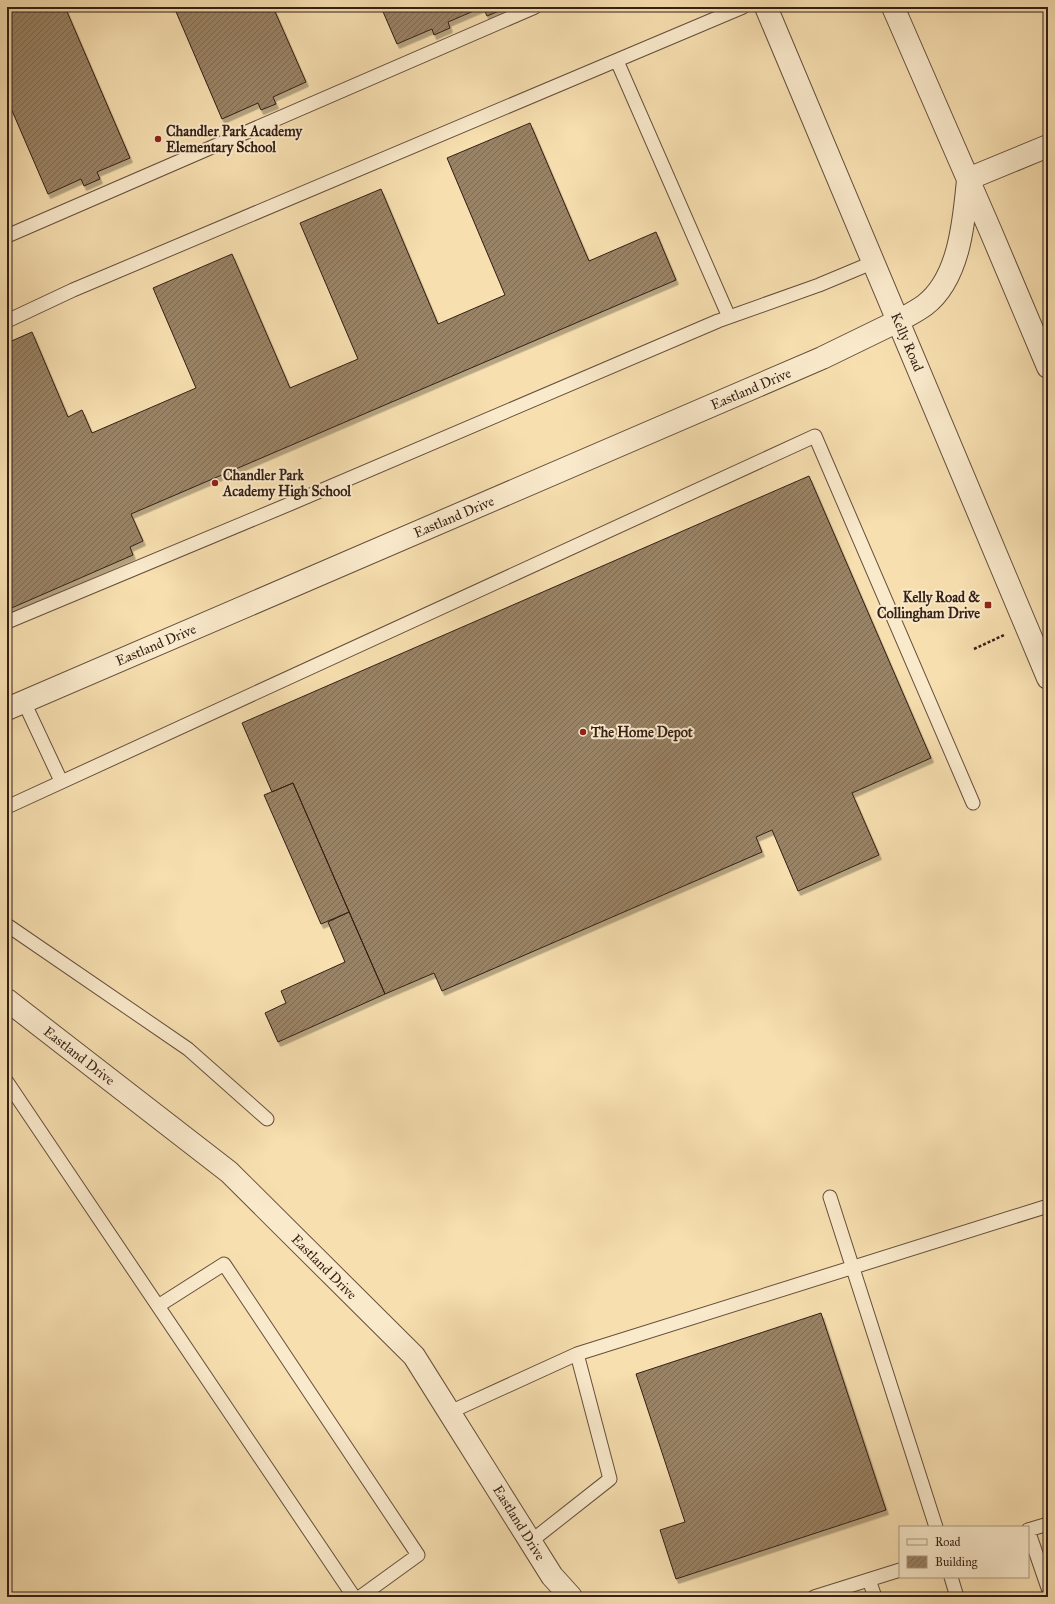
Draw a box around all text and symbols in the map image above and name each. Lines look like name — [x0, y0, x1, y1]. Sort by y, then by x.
place label: Chandler Park Academy Elementary School — [166, 123, 304, 157]
marker: Chandler Park Academy Elementary School — [153, 134, 163, 144]
street label: Kelly Road — [887, 310, 927, 374]
street label: Eastland Drive — [708, 364, 794, 414]
place label: Chandler Park Academy High School — [222, 467, 352, 501]
marker: Chandler Park Academy High School — [210, 478, 220, 488]
street label: Eastland Drive — [411, 492, 497, 542]
place label: Kelly Road & Collingham Drive — [877, 589, 980, 623]
marker: Kelly Road & Collingham Drive — [983, 600, 993, 610]
street label: Eastland Drive — [113, 620, 199, 670]
place label: The Home Depot — [590, 724, 693, 742]
marker: The Home Depot — [578, 727, 588, 737]
street label: Eastland Drive — [40, 1023, 118, 1089]
street label: Eastland Drive — [288, 1231, 360, 1303]
street label: Eastland Drive — [489, 1482, 549, 1564]
legend — [899, 1526, 1029, 1578]
text: Road — [935, 1535, 961, 1549]
text: Building — [935, 1555, 978, 1570]

